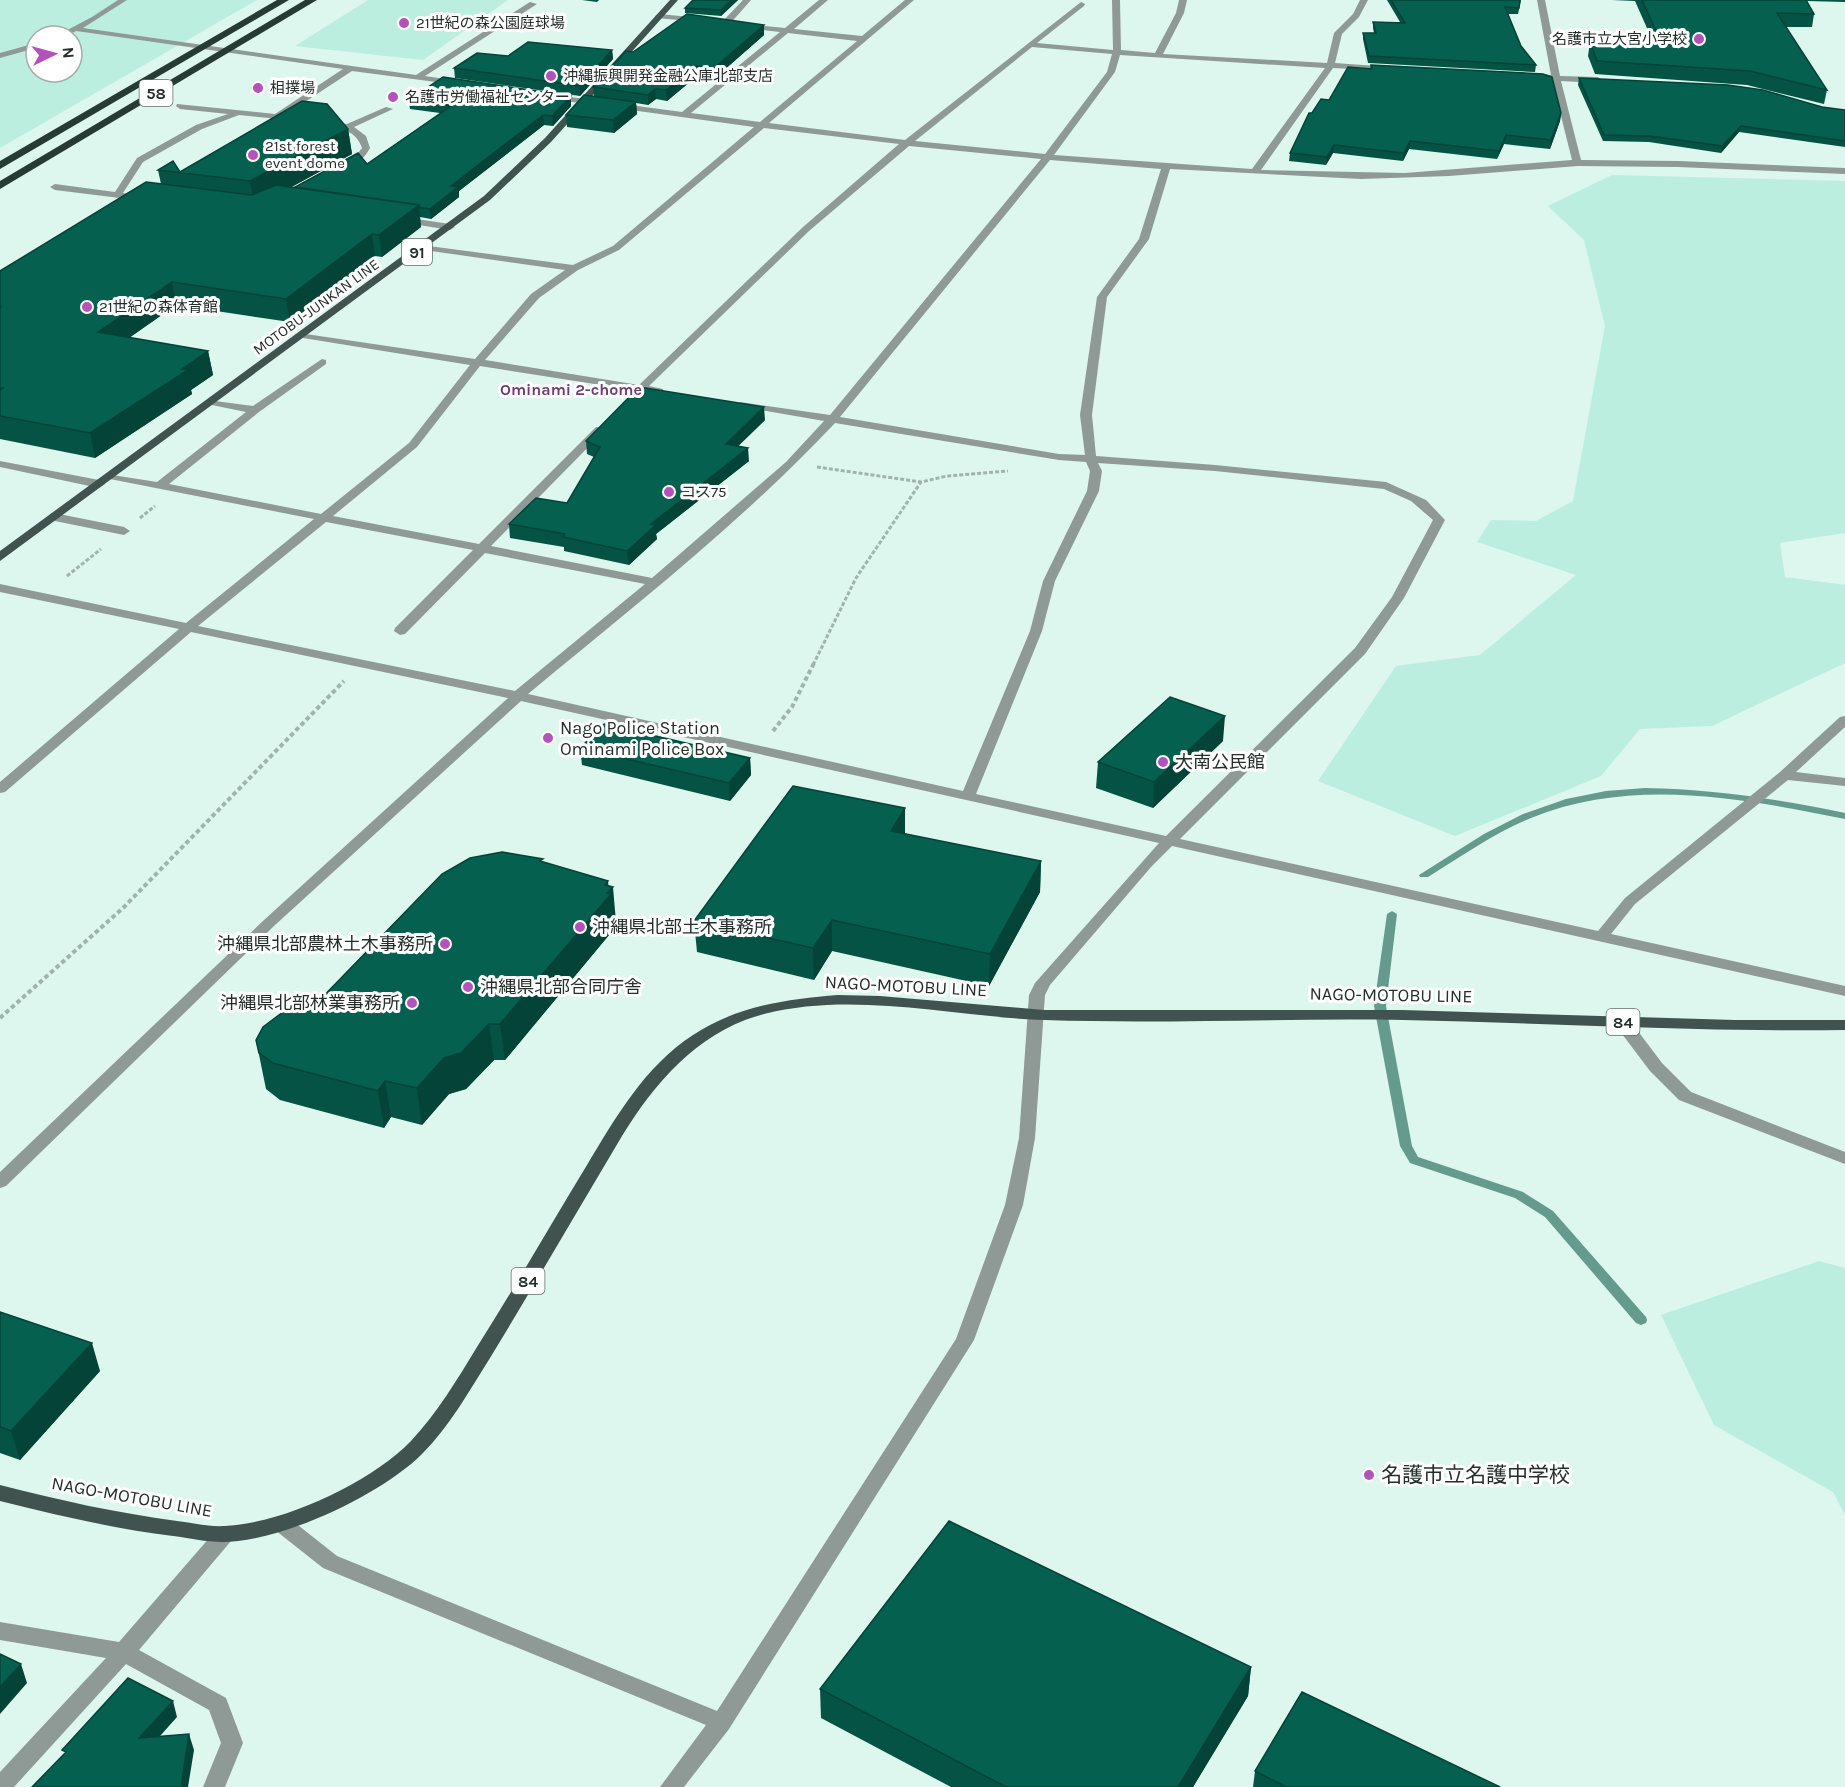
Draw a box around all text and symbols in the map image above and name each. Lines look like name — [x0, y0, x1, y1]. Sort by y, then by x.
place label: 21世紀の森公園庭球場 — [416, 14, 565, 32]
marker: 21世紀の森公園庭球場 — [397, 16, 411, 30]
north arrow — [24, 24, 84, 84]
place label: 名護市立大宮小学校 — [1552, 30, 1687, 48]
marker: 名護市立大宮小学校 — [1692, 32, 1706, 46]
text: N — [58, 46, 78, 59]
place label: 沖縄振興開発金融公庫北部支店 — [563, 67, 773, 85]
marker: 沖縄振興開発金融公庫北部支店 — [544, 69, 558, 83]
place label: 相撲場 — [270, 79, 315, 97]
road number: 58 — [140, 80, 172, 106]
marker: 相撲場 — [251, 81, 265, 95]
place label: 名護市労働福祉センター — [405, 88, 570, 106]
marker: 名護市労働福祉センター — [386, 90, 400, 104]
place label: 21st forest event dome — [265, 137, 345, 172]
marker: 21st forest event dome — [246, 148, 260, 162]
road number: 91 — [402, 239, 432, 265]
street label: MOTOBU-JUNKAN LINE — [249, 255, 383, 359]
place label: 21世紀の森体育館 — [99, 298, 218, 316]
marker: 21世紀の森体育館 — [80, 300, 94, 314]
district label: Ominami 2-chome — [500, 380, 642, 399]
place label: コス75 — [681, 483, 727, 501]
marker: コス75 — [662, 485, 676, 499]
place label: Nago Police Station Ominami Police Box — [560, 717, 724, 760]
marker: Nago Police Station Ominami Police Box — [541, 731, 555, 745]
place label: 大南公民館 — [1175, 751, 1265, 773]
marker: 大南公民館 — [1156, 755, 1170, 769]
place label: 沖縄県北部土木事務所 — [592, 916, 772, 938]
marker: 沖縄県北部土木事務所 — [573, 920, 587, 934]
place label: 沖縄県北部農林土木事務所 — [217, 933, 433, 955]
marker: 沖縄県北部農林土木事務所 — [438, 937, 452, 951]
street label: NAGO-MOTOBU LINE — [824, 971, 988, 1001]
place label: 沖縄県北部合同庁舎 — [480, 976, 642, 998]
marker: 沖縄県北部合同庁舎 — [461, 980, 475, 994]
street label: NAGO-MOTOBU LINE — [1309, 983, 1473, 1007]
place label: 沖縄県北部林業事務所 — [220, 992, 400, 1014]
marker: 沖縄県北部林業事務所 — [405, 996, 419, 1010]
road number: 84 — [1606, 1009, 1640, 1035]
road number: 84 — [512, 1268, 544, 1294]
place label: 名護市立名護中学校 — [1381, 1463, 1570, 1487]
marker: 名護市立名護中学校 — [1362, 1468, 1376, 1482]
street label: NAGO-MOTOBU LINE — [50, 1472, 214, 1522]

